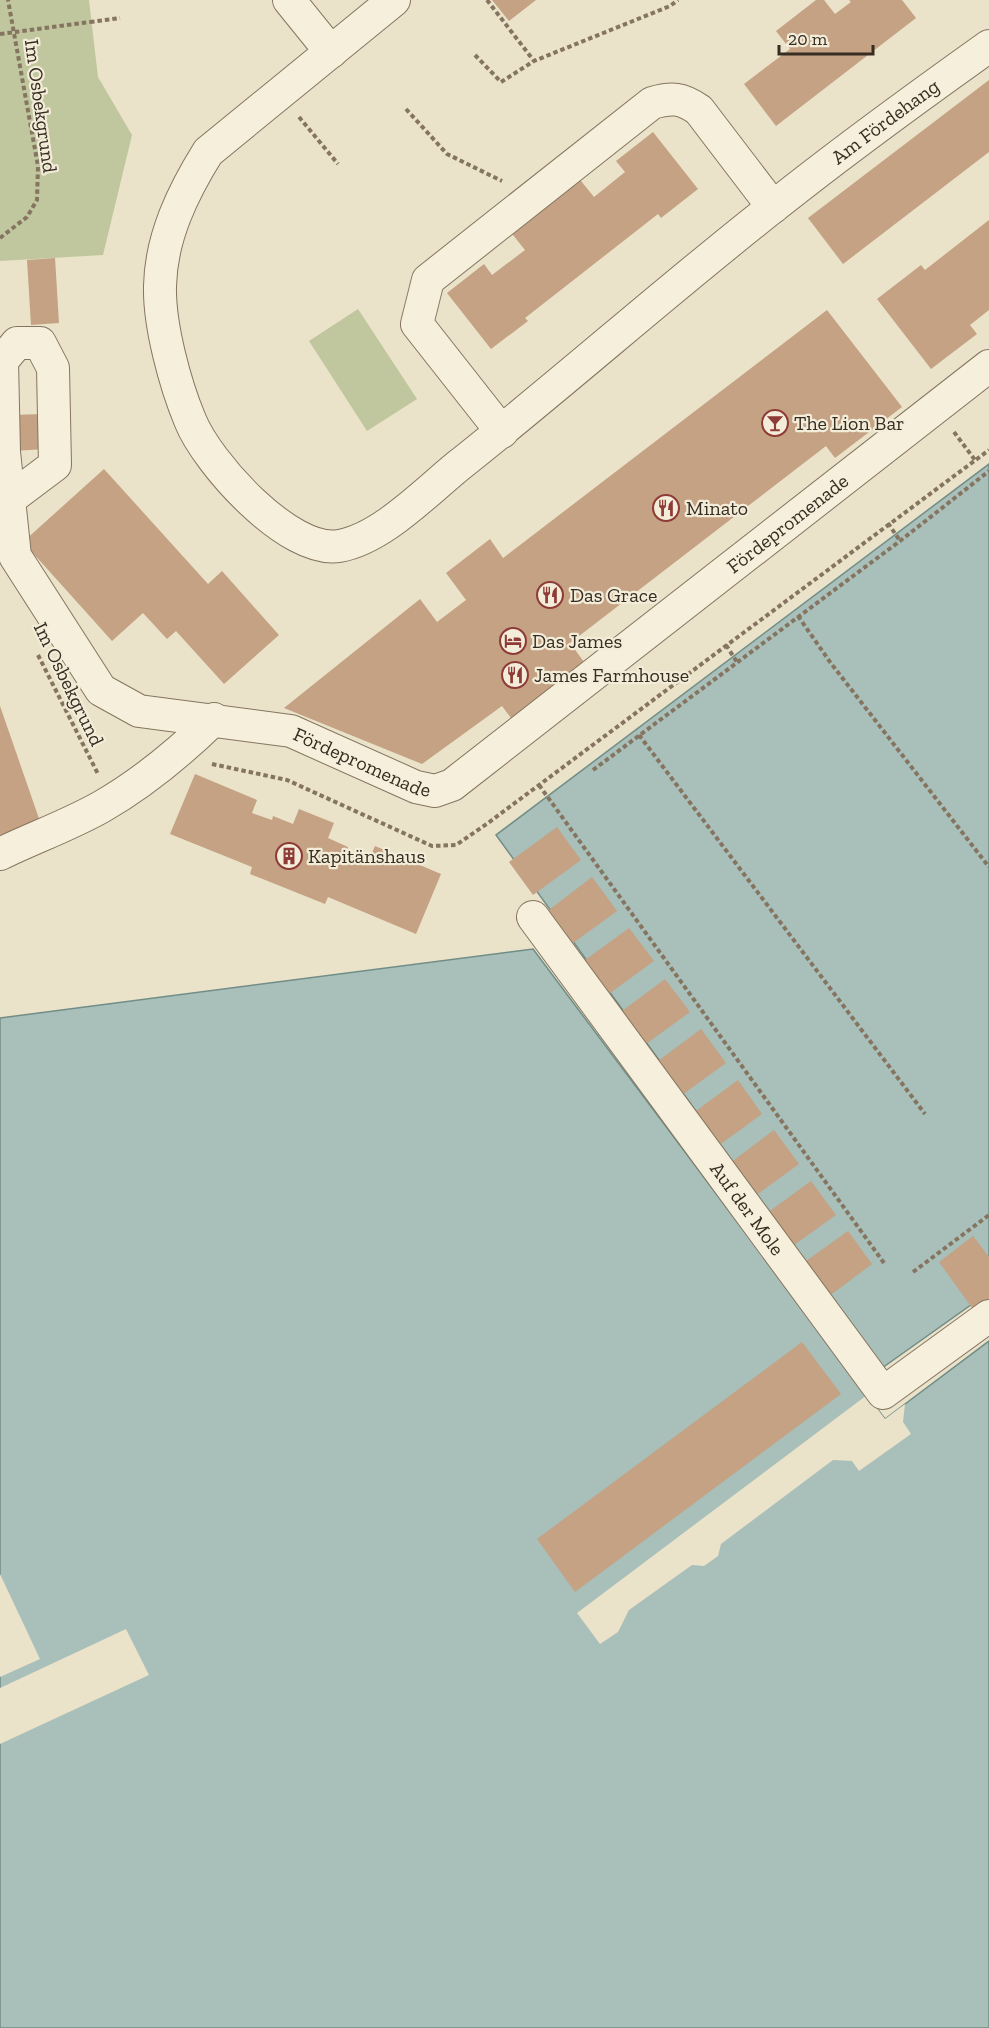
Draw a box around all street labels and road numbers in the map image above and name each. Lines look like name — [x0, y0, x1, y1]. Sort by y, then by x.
street label: Im Osbekgrund — [20, 38, 62, 174]
street label: Am Fördehang — [827, 74, 944, 169]
street label: Fördepromenade — [722, 468, 853, 578]
street label: Im Osbekgrund — [29, 618, 109, 750]
street label: Fördepromenade — [290, 722, 433, 802]
street label: Auf der Mole — [705, 1157, 790, 1260]

